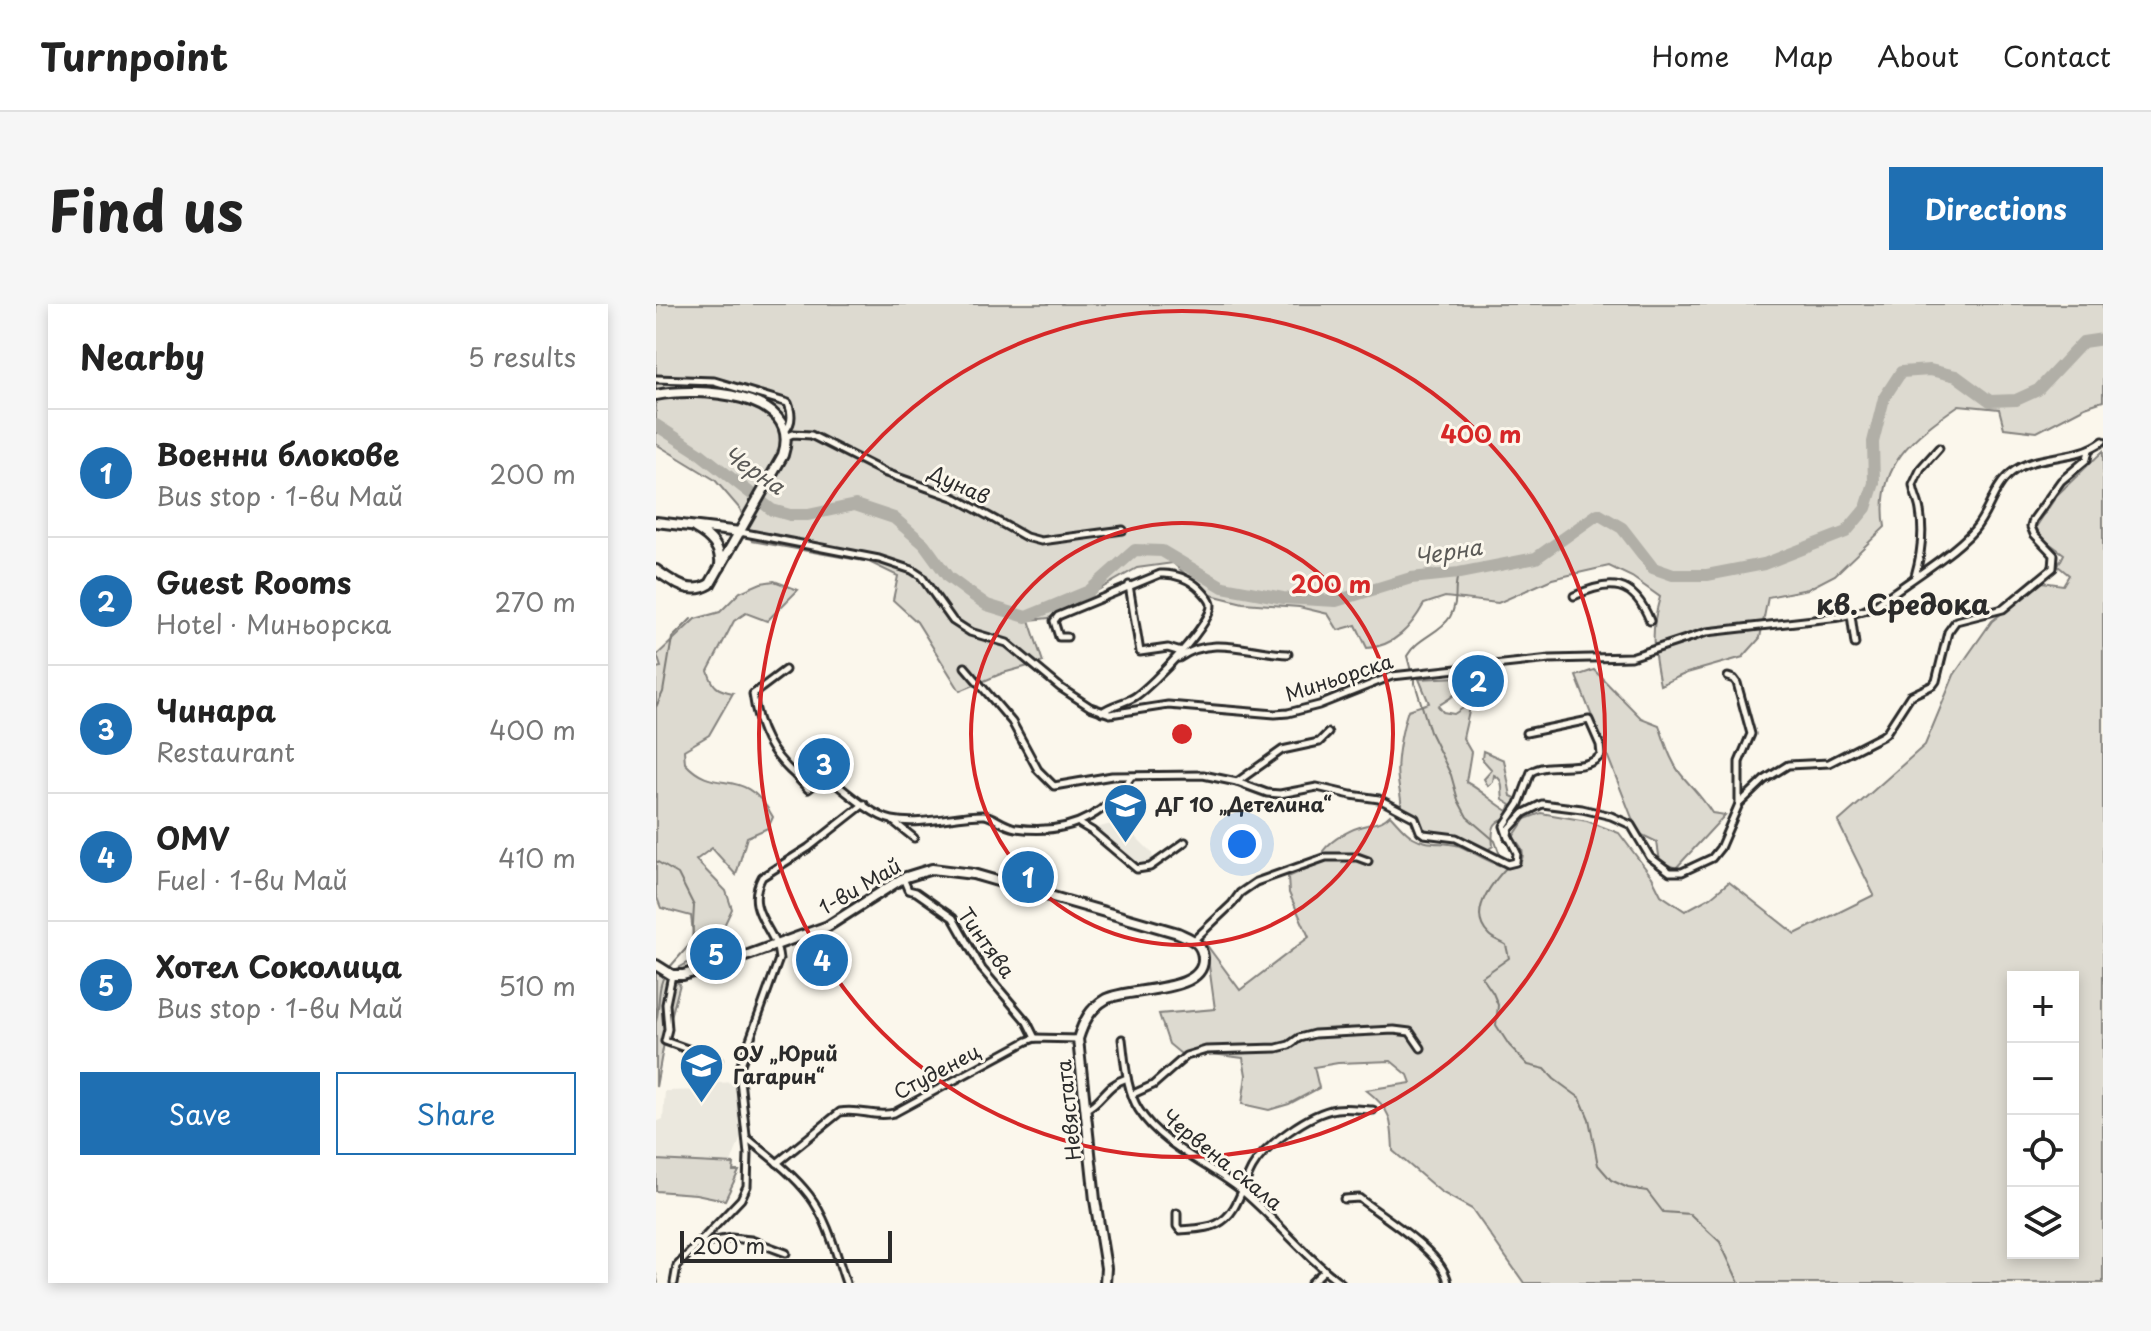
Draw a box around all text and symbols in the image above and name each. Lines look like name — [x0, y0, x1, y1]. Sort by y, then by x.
text: Turnpoint — [40, 27, 228, 84]
text: Home — [1651, 34, 1729, 77]
text: Map — [1773, 34, 1833, 77]
text: About — [1877, 34, 1959, 77]
text: Contact — [2003, 34, 2111, 77]
text: Find us — [48, 166, 244, 251]
button: Directions — [1889, 167, 2103, 250]
text: Nearby — [80, 330, 205, 382]
text: 5 results — [468, 337, 576, 376]
text: 400 m — [1440, 415, 1522, 451]
text: Военни блокове — [156, 431, 399, 476]
water label: Черна — [717, 436, 793, 502]
text: 1 — [100, 454, 112, 493]
text: 200 m — [489, 454, 576, 493]
street label: Дунав — [923, 457, 995, 511]
text: Bus stop · 1-ви Май — [156, 476, 403, 515]
water label: Черна — [1412, 529, 1485, 572]
text: Guest Rooms — [156, 559, 351, 604]
text: 200 m — [1291, 565, 1371, 601]
text: 2 — [97, 582, 115, 621]
text: 270 m — [495, 582, 576, 621]
district label: кв. Средока — [1816, 582, 1990, 625]
text: Hotel · Миньорска — [156, 604, 391, 643]
street label: Миньорска — [1281, 645, 1397, 709]
pin: 2 — [1452, 651, 1504, 711]
text: Чинара — [156, 687, 276, 732]
text: 3 — [97, 710, 115, 749]
text: 400 m — [489, 710, 576, 749]
centre of rings — [1168, 720, 1196, 748]
text: Restaurant — [156, 732, 295, 771]
pin: 3 — [798, 734, 850, 794]
school or university icon: ДГ 10 „Детелина“ — [1101, 781, 1149, 844]
place label: ДГ 10 „Детелина“ — [1155, 789, 1332, 819]
text: OMV — [156, 815, 229, 860]
your location — [1222, 824, 1262, 864]
text: 4 — [97, 838, 115, 877]
text: 410 m — [498, 838, 576, 877]
pin: 1 — [1002, 847, 1054, 907]
street label: 1-ви Май — [813, 850, 906, 922]
text: Fuel · 1-ви Май — [156, 860, 348, 899]
street label: Тинтява — [951, 901, 1023, 984]
pin: 5 — [690, 924, 742, 984]
pin: 4 — [796, 930, 848, 990]
text: Хотел Соколица — [156, 943, 402, 988]
text: 5 — [98, 966, 114, 1005]
text: 510 m — [498, 966, 576, 1005]
map controls — [2007, 971, 2079, 1259]
button: + — [2007, 971, 2079, 1043]
text: Bus stop · 1-ви Май — [156, 988, 403, 1027]
street label: Студенец — [888, 1036, 985, 1107]
place label: ОУ „Юрий Гагарин“ — [733, 1038, 838, 1091]
school or university icon: ОУ „Юрий Гагарин“ — [678, 1041, 726, 1104]
button: − — [2007, 1043, 2079, 1115]
street label: Невястата — [1048, 1058, 1088, 1162]
button: Save — [80, 1072, 320, 1155]
button: Share — [336, 1072, 576, 1155]
street label: Червена скала — [1156, 1101, 1290, 1217]
button: locate — [2007, 1115, 2079, 1187]
button: layers — [2007, 1187, 2079, 1259]
scale bar — [680, 1227, 892, 1263]
text: 200 m — [692, 1228, 765, 1261]

